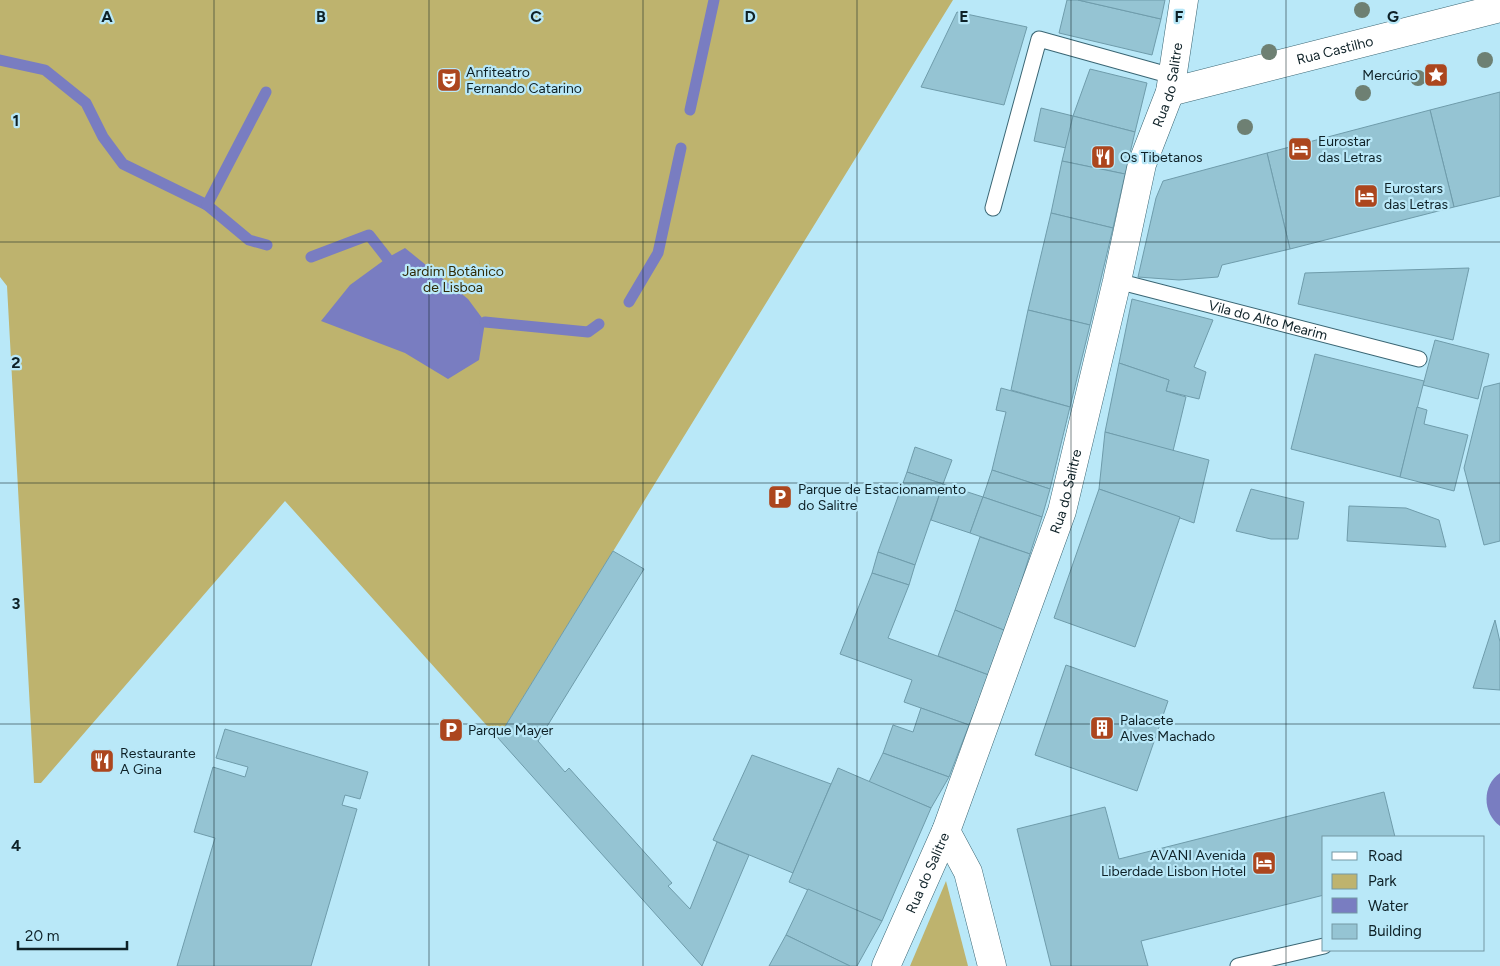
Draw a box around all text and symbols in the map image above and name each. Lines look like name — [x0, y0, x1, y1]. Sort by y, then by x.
text: A — [101, 7, 113, 26]
text: B — [316, 7, 326, 26]
text: C — [530, 7, 542, 26]
text: D — [744, 7, 756, 26]
text: E — [959, 7, 969, 26]
text: F — [1175, 7, 1184, 26]
text: G — [1387, 7, 1399, 26]
street label: Rua Castilho — [1295, 33, 1375, 68]
street label: Rua do Salitre — [1149, 41, 1186, 130]
place icon: Mercúrio — [1423, 62, 1449, 88]
place label: Anfiteatro Fernando Catarino — [466, 64, 582, 97]
theatre icon: Anfiteatro Fernando Catarino — [436, 67, 462, 93]
place label: Mercúrio — [1362, 67, 1418, 84]
text: 1 — [13, 111, 19, 130]
place label: Eurostar das Letras — [1318, 133, 1382, 166]
hotel icon: Eurostar das Letras — [1287, 136, 1313, 162]
restaurant icon: Os Tibetanos — [1090, 144, 1116, 170]
place label: Os Tibetanos — [1120, 149, 1203, 166]
place label: Eurostars das Letras — [1384, 180, 1448, 213]
hotel icon: Eurostars das Letras — [1353, 183, 1379, 209]
park label: Jardim Botânico de Lisboa — [402, 263, 504, 296]
street label: Vila do Alto Mearim — [1207, 297, 1329, 344]
text: 2 — [11, 353, 21, 372]
street label: Rua do Salitre — [1046, 447, 1086, 536]
place label: Parque de Estacionamento do Salitre — [798, 481, 966, 514]
parking icon: Parque de Estacionamento do Salitre — [767, 484, 793, 510]
text: 3 — [12, 594, 21, 613]
place label: Palacete Alves Machado — [1120, 712, 1215, 745]
building icon: Palacete Alves Machado — [1089, 715, 1115, 741]
parking icon: Parque Mayer — [438, 717, 464, 743]
place label: Parque Mayer — [468, 722, 554, 739]
place label: Restaurante A Gina — [120, 745, 196, 778]
restaurant icon: Restaurante A Gina — [89, 748, 115, 774]
street label: Rua do Salitre — [902, 830, 953, 916]
text: 4 — [11, 836, 21, 855]
legend — [1322, 836, 1485, 951]
place label: AVANI Avenida Liberdade Lisbon Hotel — [1101, 847, 1246, 880]
text: Road — [1368, 847, 1403, 865]
hotel icon: AVANI Avenida Liberdade Lisbon Hotel — [1251, 850, 1277, 876]
text: Park — [1368, 872, 1397, 890]
text: Water — [1368, 897, 1408, 915]
scale bar — [18, 918, 126, 950]
text: Building — [1368, 922, 1422, 940]
text: 20 m — [25, 927, 59, 945]

